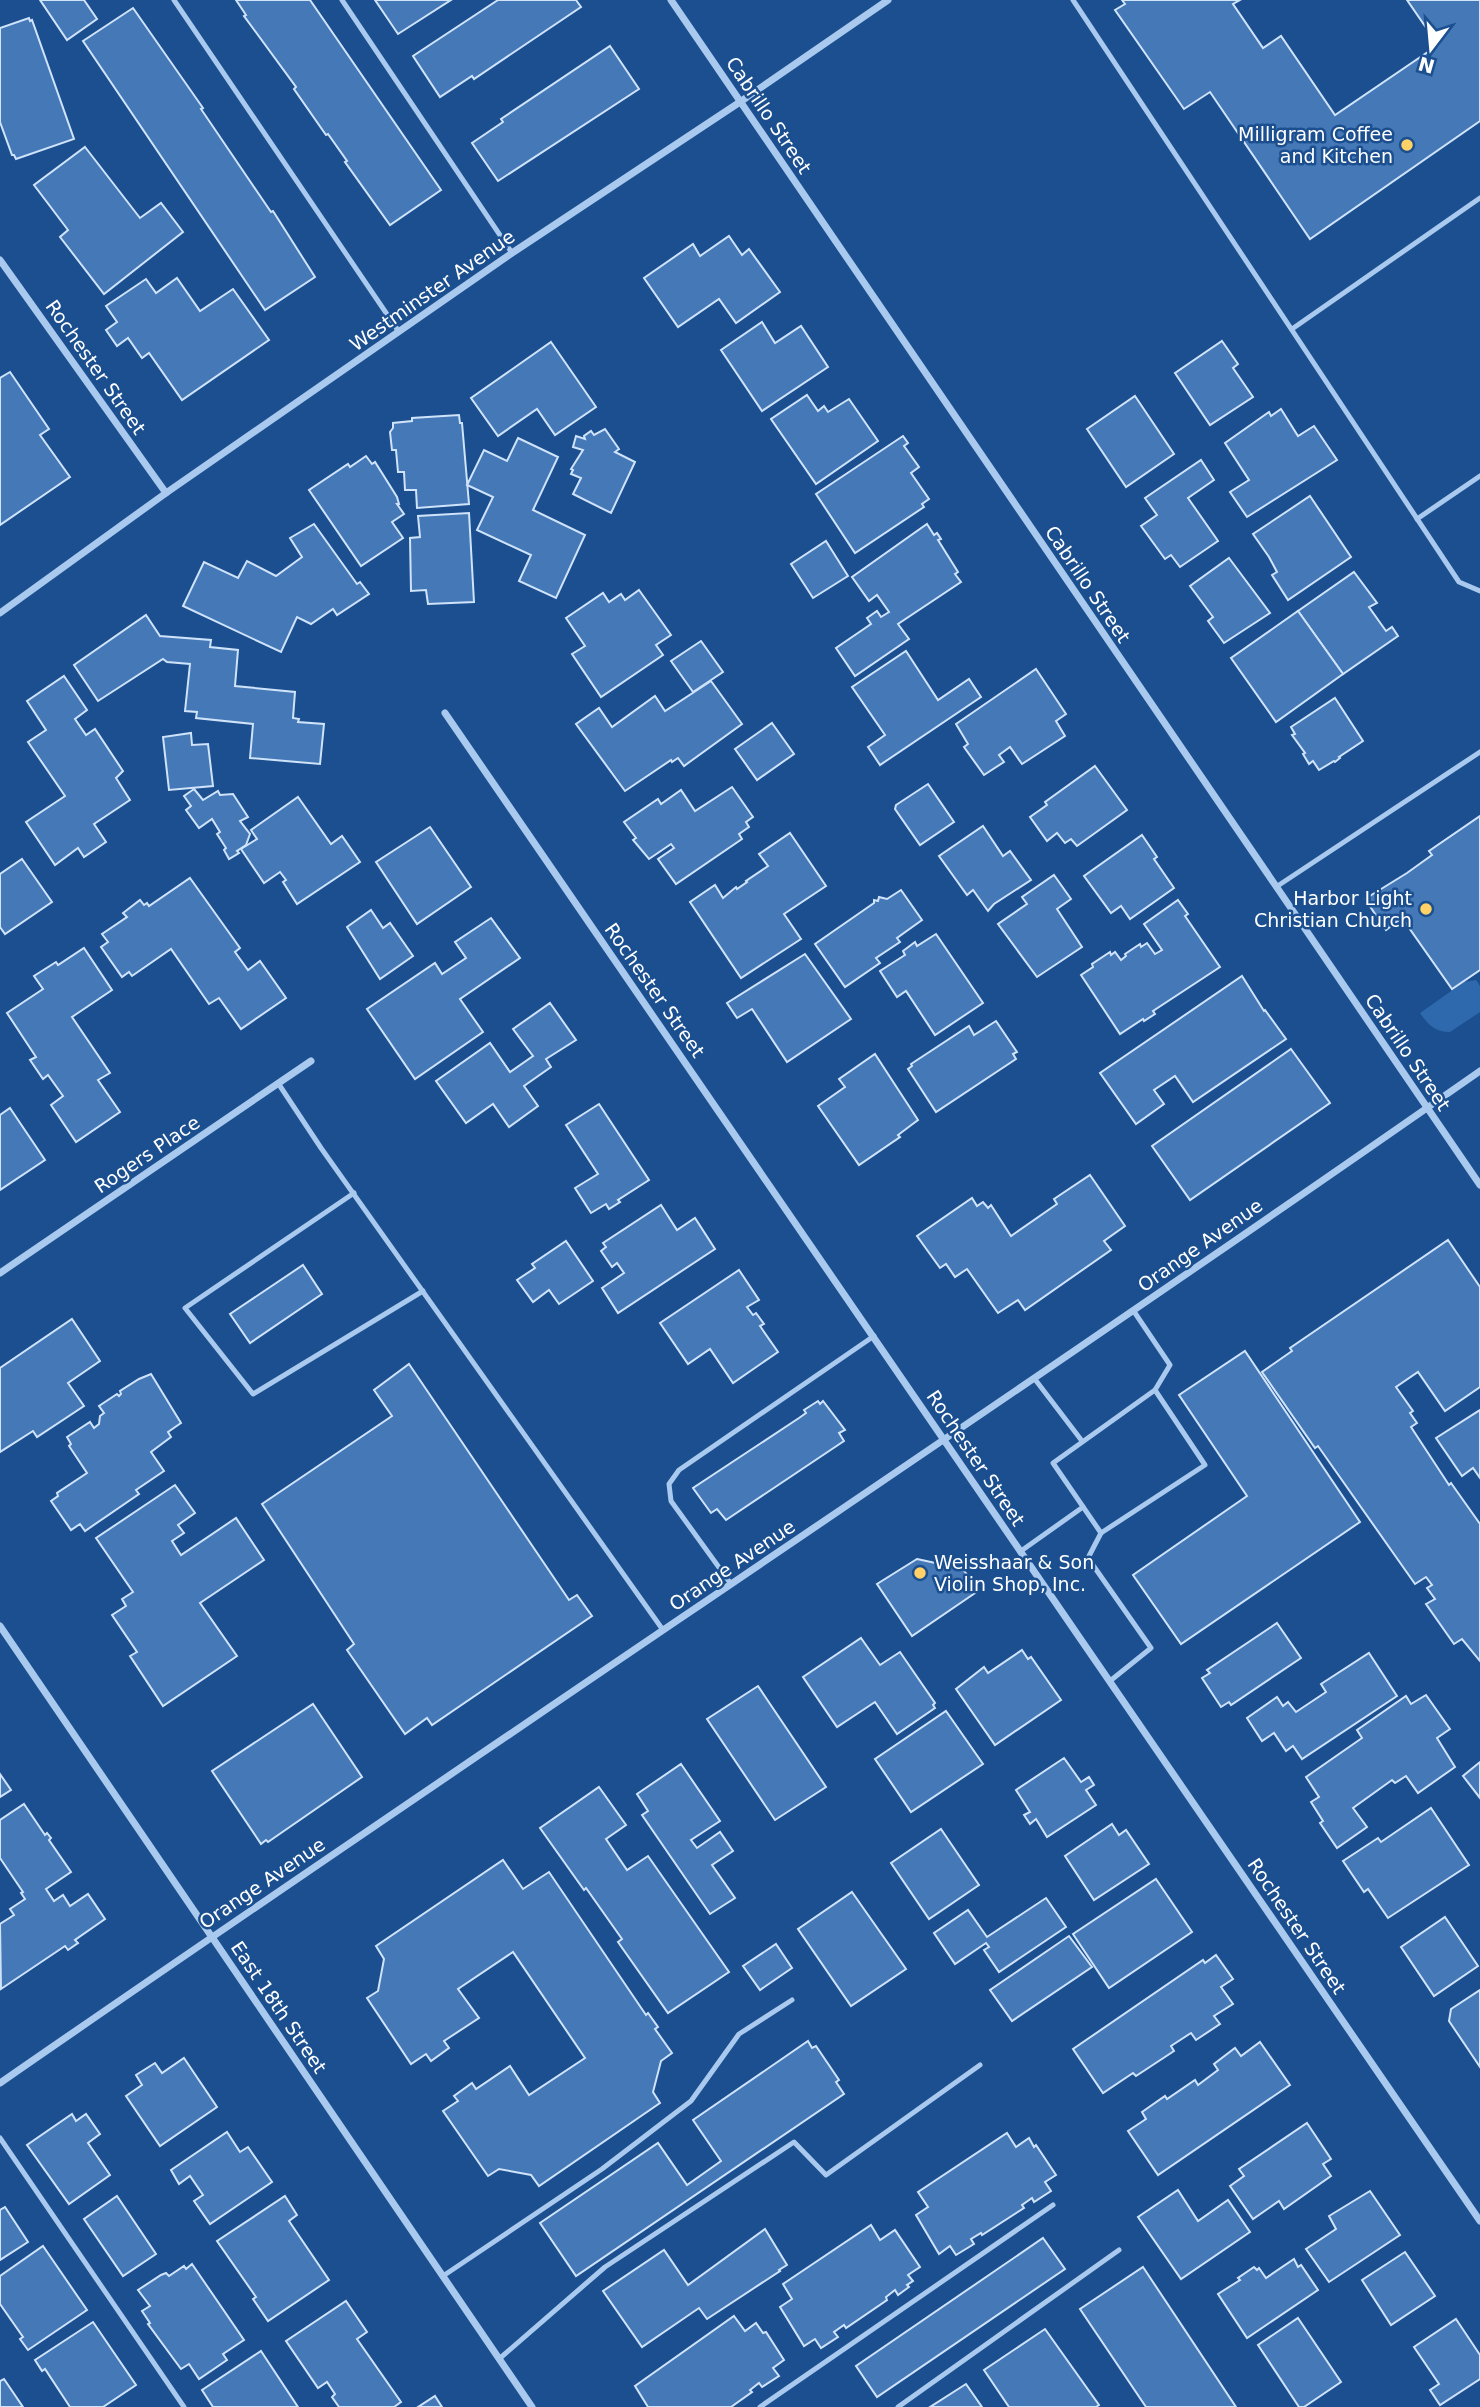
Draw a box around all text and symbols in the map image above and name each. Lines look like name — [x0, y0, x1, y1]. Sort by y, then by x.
north arrow — [1396, 14, 1466, 84]
street label: Cabrillo Street — [722, 52, 816, 178]
text: N — [1416, 53, 1437, 78]
place label: Milligram Coffee and Kitchen — [1238, 123, 1393, 167]
marker: Milligram Coffee and Kitchen — [1399, 137, 1415, 153]
street label: Westminster Avenue — [345, 225, 519, 355]
street label: Rochester Street — [41, 296, 151, 438]
street label: Cabrillo Street — [1041, 521, 1135, 647]
place label: Harbor Light Christian Church — [1254, 887, 1412, 931]
marker: Harbor Light Christian Church — [1418, 901, 1434, 917]
street label: Rochester Street — [600, 919, 710, 1061]
street label: Cabrillo Street — [1361, 989, 1455, 1115]
street label: Rogers Place — [90, 1111, 204, 1197]
street label: Orange Avenue — [1134, 1194, 1266, 1296]
street label: Rochester Street — [922, 1386, 1030, 1530]
street label: Orange Avenue — [665, 1515, 799, 1615]
place label: Weisshaar & Son Violin Shop, Inc. — [934, 1551, 1094, 1595]
marker: Weisshaar & Son Violin Shop, Inc. — [912, 1565, 928, 1581]
street label: Orange Avenue — [195, 1833, 329, 1933]
street label: Rochester Street — [1243, 1854, 1351, 1998]
street label: East 18th Street — [227, 1937, 331, 2077]

